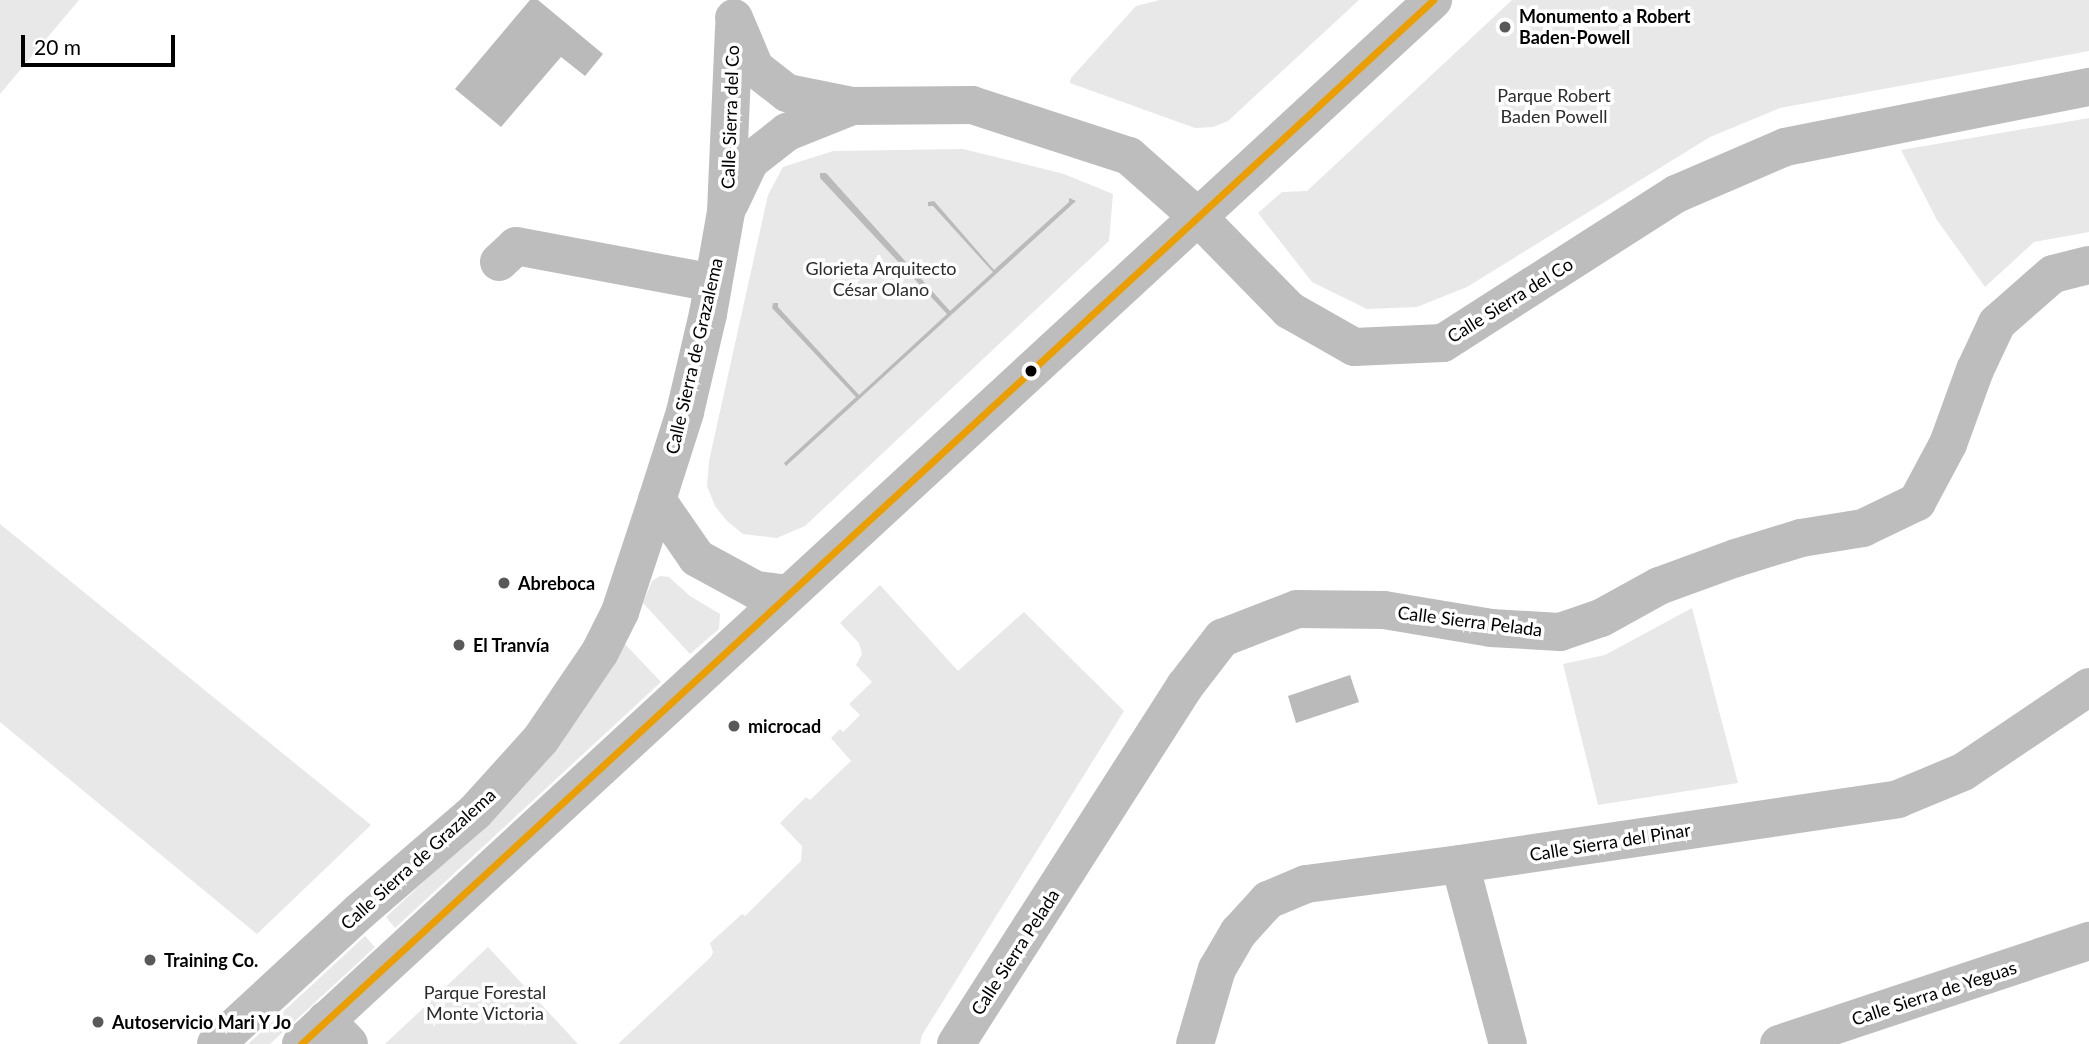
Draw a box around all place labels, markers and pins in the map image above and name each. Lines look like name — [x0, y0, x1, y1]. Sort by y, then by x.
place label: Monumento a Robert Baden-Powell — [1519, 6, 1690, 48]
marker: Monumento a Robert Baden-Powell — [1497, 19, 1513, 35]
unlabelled marker — [1024, 364, 1038, 378]
place label: Abreboca — [518, 572, 595, 594]
marker: Abreboca — [496, 575, 512, 591]
place label: El Tranvía — [473, 634, 550, 656]
marker: El Tranvía — [451, 637, 467, 653]
place label: microcad — [748, 715, 821, 737]
marker: microcad — [726, 718, 742, 734]
place label: Training Co. — [164, 949, 258, 971]
marker: Training Co. — [142, 952, 158, 968]
place label: Autoservicio Mari Y Jo — [112, 1011, 293, 1033]
marker: Autoservicio Mari Y Jo — [90, 1014, 106, 1030]

